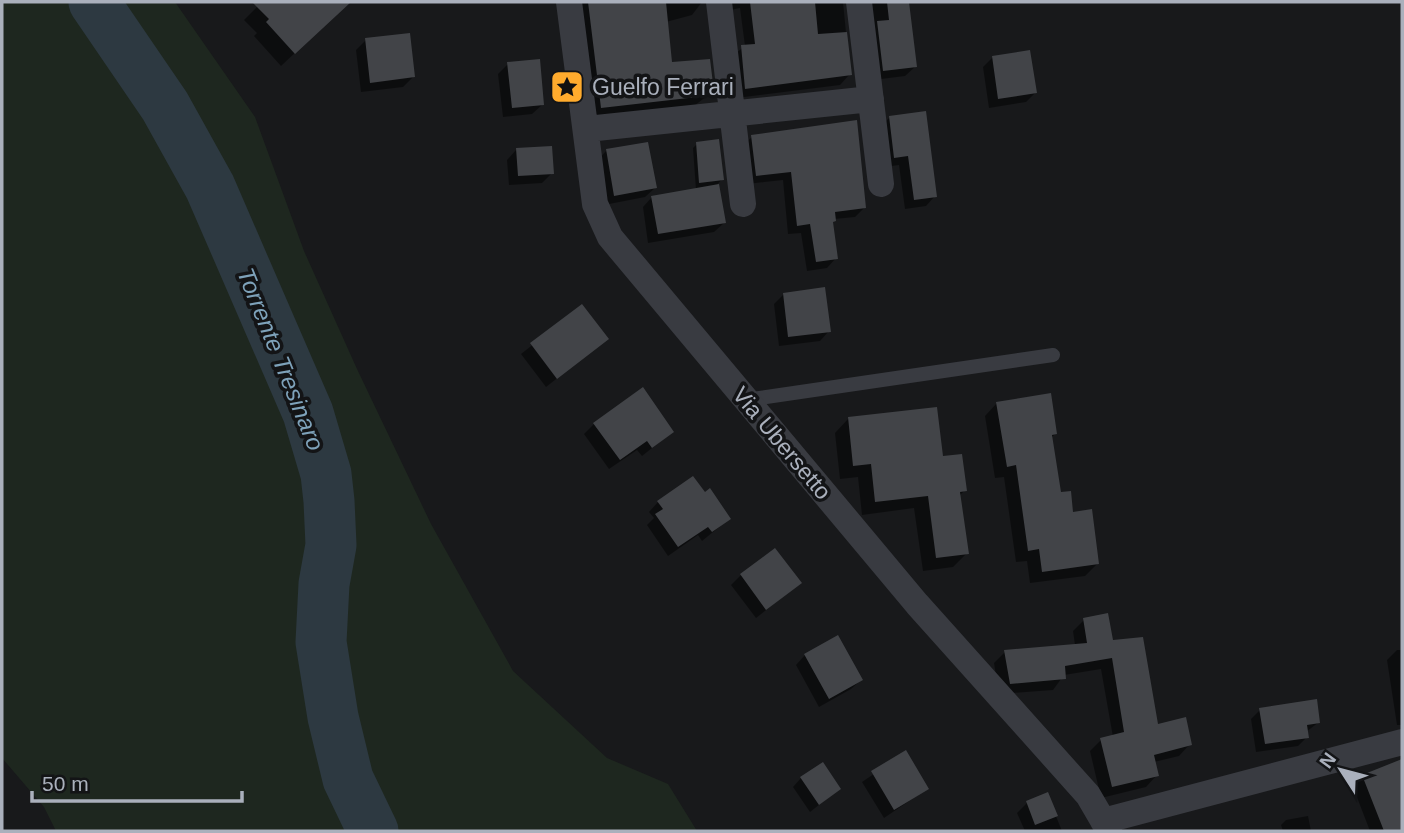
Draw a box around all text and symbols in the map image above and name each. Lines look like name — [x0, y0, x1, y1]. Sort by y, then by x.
place icon: Guelfo Ferrari — [548, 68, 586, 106]
place label: Guelfo Ferrari — [592, 74, 734, 100]
water label: Torrente Tresinaro — [232, 264, 330, 454]
street label: Via Ubersetto — [727, 381, 837, 505]
north arrow — [1306, 735, 1376, 805]
text: N — [1315, 749, 1340, 772]
scale bar — [32, 760, 242, 804]
text: 50 m — [42, 772, 89, 795]

